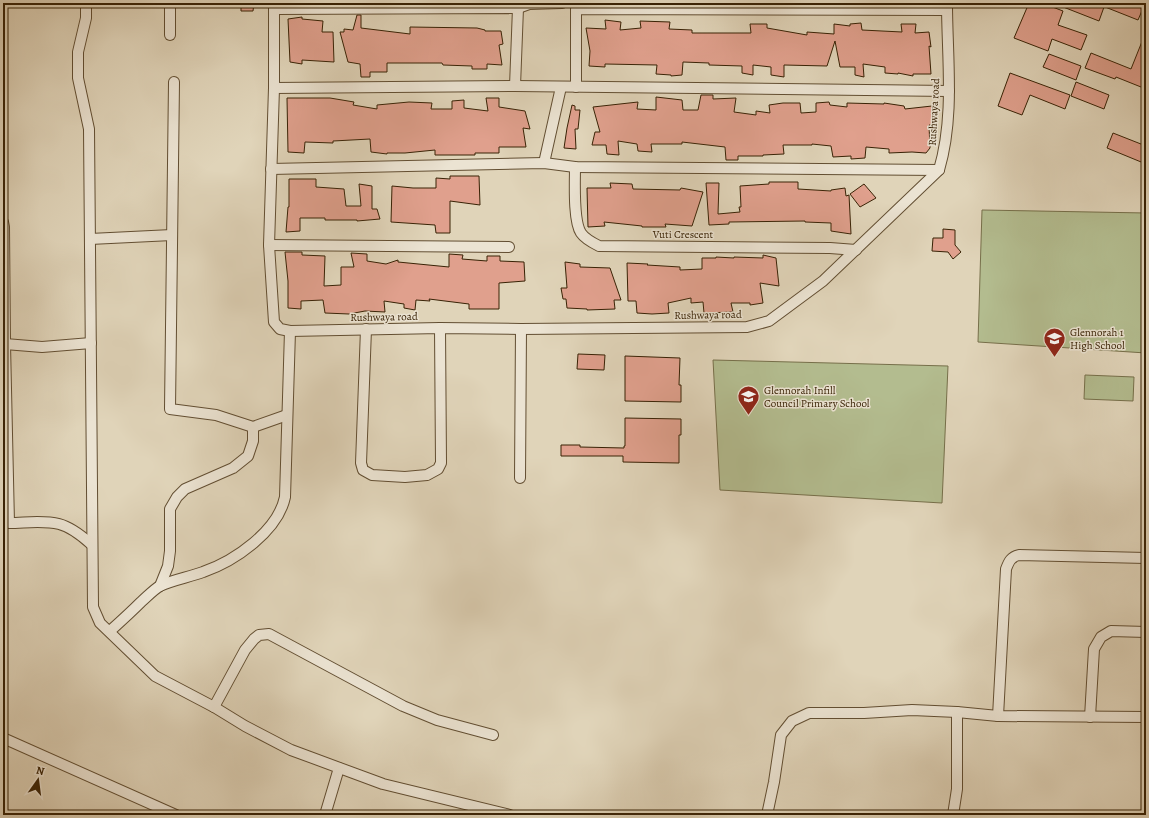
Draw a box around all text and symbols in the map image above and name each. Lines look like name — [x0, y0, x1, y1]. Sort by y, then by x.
street label: Rushwaya road — [925, 78, 943, 146]
street label: Vuti Crescent — [652, 227, 714, 242]
street label: Rushwaya road — [674, 307, 742, 323]
street label: Rushwaya road — [350, 309, 418, 325]
school or university icon: Glennorah 1 High School — [1041, 325, 1067, 358]
place label: Glennorah 1 High School — [1070, 325, 1125, 353]
school or university icon: Glennorah Infill Council Primary School — [735, 383, 761, 416]
place label: Glennorah Infill Council Primary School — [764, 383, 870, 411]
north arrow — [18, 760, 58, 800]
text: N — [35, 763, 46, 779]

